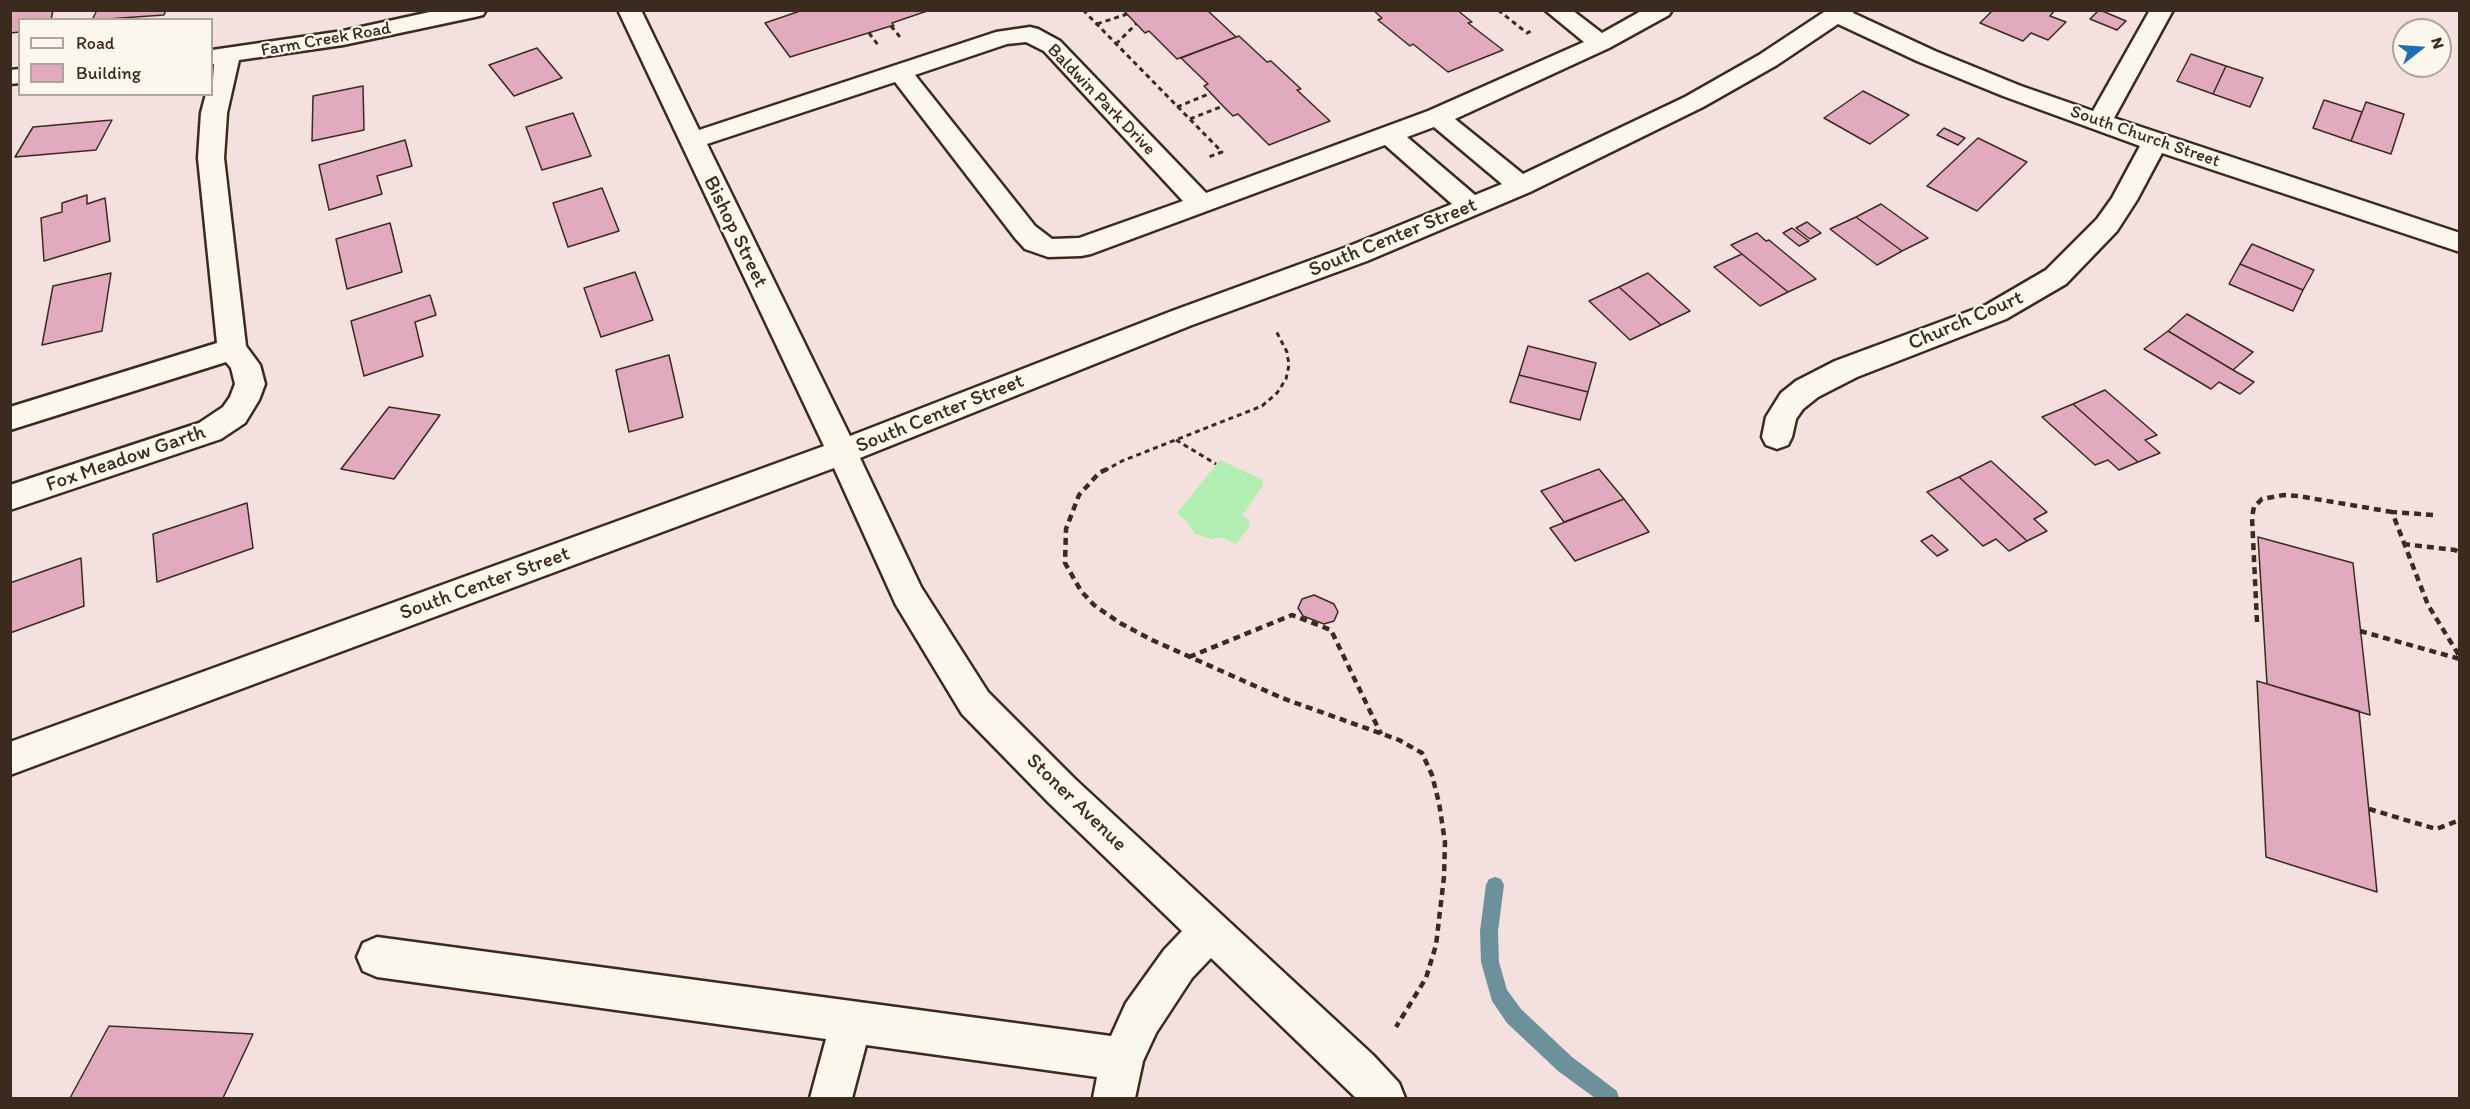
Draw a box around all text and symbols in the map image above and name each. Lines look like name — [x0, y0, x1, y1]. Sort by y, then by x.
legend — [18, 18, 213, 96]
street label: Farm Creek Road — [259, 18, 393, 62]
north arrow — [2392, 18, 2452, 78]
text: Road — [76, 32, 115, 54]
text: N — [2427, 35, 2448, 51]
street label: Baldwin Park Drive — [1042, 40, 1160, 160]
text: Building — [76, 62, 141, 84]
street label: South Church Street — [2067, 101, 2223, 173]
street label: Bishop Street — [697, 172, 773, 292]
street label: South Center Street — [1305, 193, 1481, 283]
street label: Church Court — [1905, 286, 2027, 356]
street label: South Center Street — [852, 369, 1028, 459]
street label: Fox Meadow Garth — [43, 420, 209, 498]
street label: South Center Street — [397, 542, 573, 626]
street label: Stoner Avenue — [1020, 749, 1132, 857]

